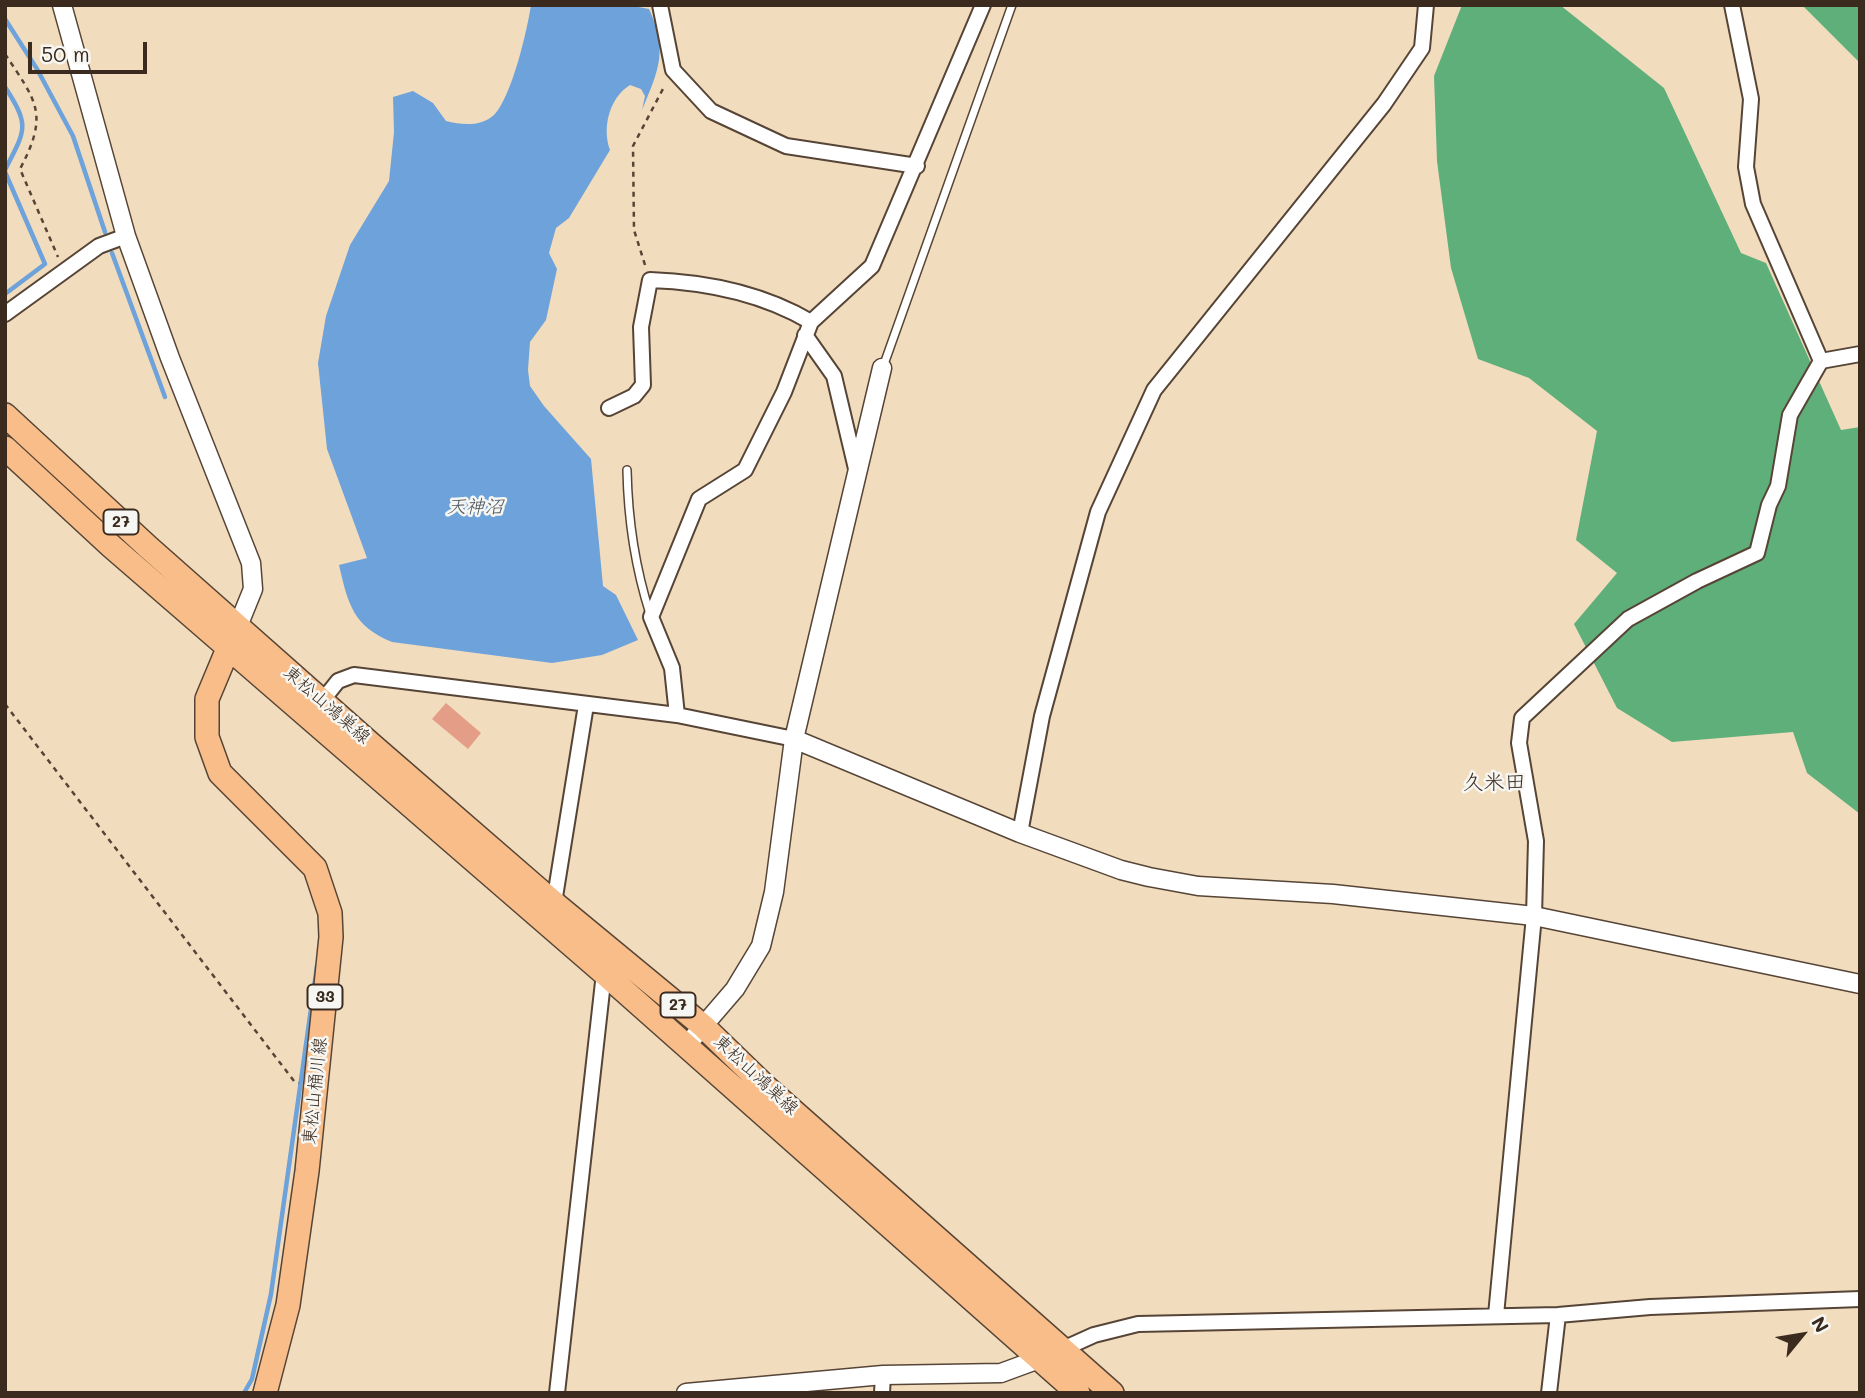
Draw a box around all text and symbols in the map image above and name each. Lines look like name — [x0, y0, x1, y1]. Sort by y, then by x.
scale bar — [32, 28, 150, 72]
text: 50 m — [41, 40, 90, 67]
water label: 天神沼 — [447, 496, 503, 518]
road number: 27 — [104, 509, 138, 534]
street label: 東松山鴻巣線 — [279, 661, 375, 749]
district label: 久米田 — [1463, 770, 1525, 796]
road number: 33 — [308, 984, 342, 1009]
road number: 27 — [660, 993, 696, 1018]
street label: 東松山鴻巣線 — [709, 1030, 803, 1120]
street label: 東松山桶川線 — [299, 1036, 331, 1146]
north arrow — [1767, 1300, 1837, 1370]
text: N — [1806, 1312, 1835, 1337]

